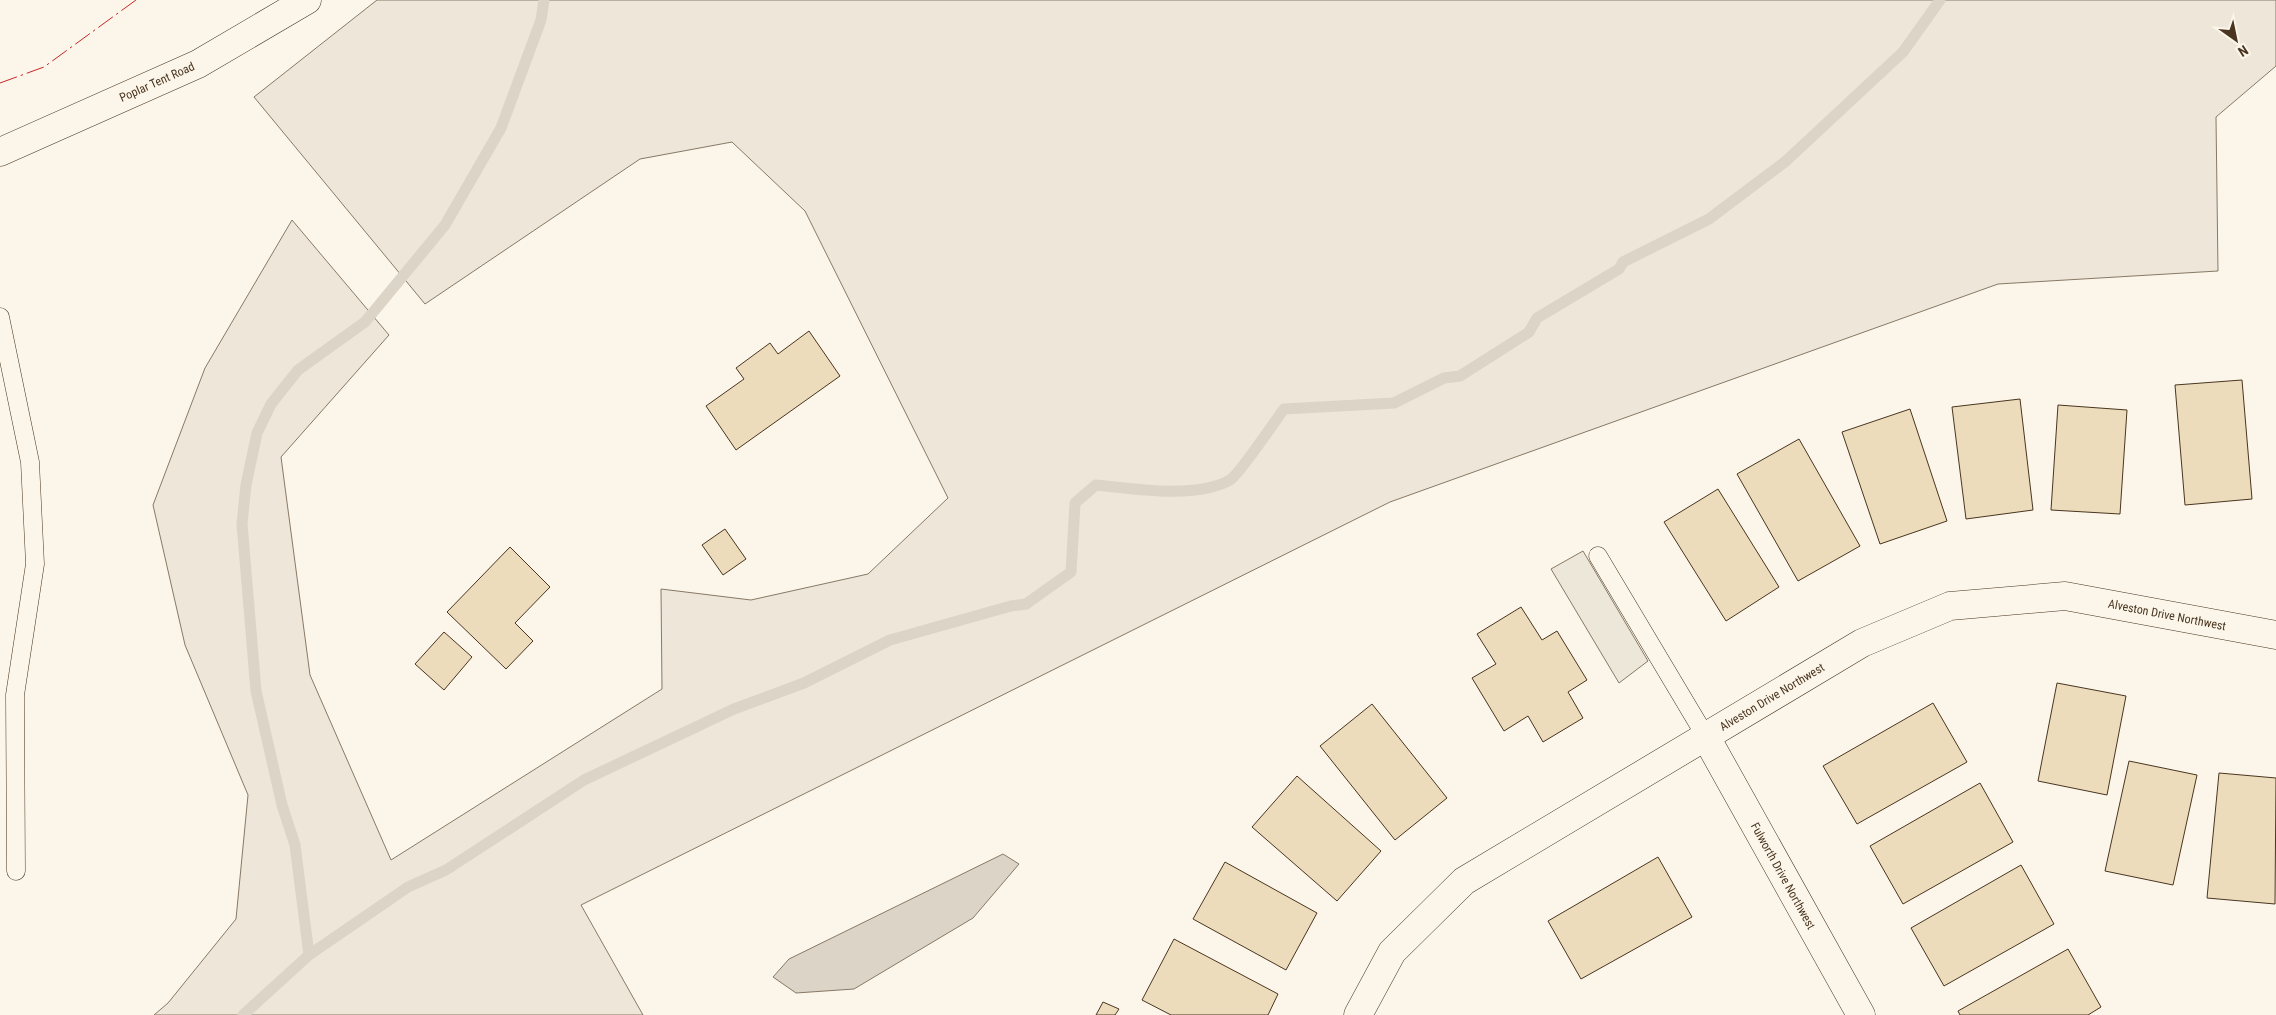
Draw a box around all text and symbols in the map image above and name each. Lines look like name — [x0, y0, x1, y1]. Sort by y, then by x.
north arrow — [2211, 15, 2261, 65]
text: N — [2235, 42, 2251, 60]
street label: Poplar Tent Road — [117, 59, 197, 105]
street label: Alveston Drive Northwest — [2107, 597, 2228, 633]
street label: Alveston Drive Northwest — [1717, 660, 1827, 734]
street label: Fulworth Drive Northwest — [1748, 820, 1818, 932]

